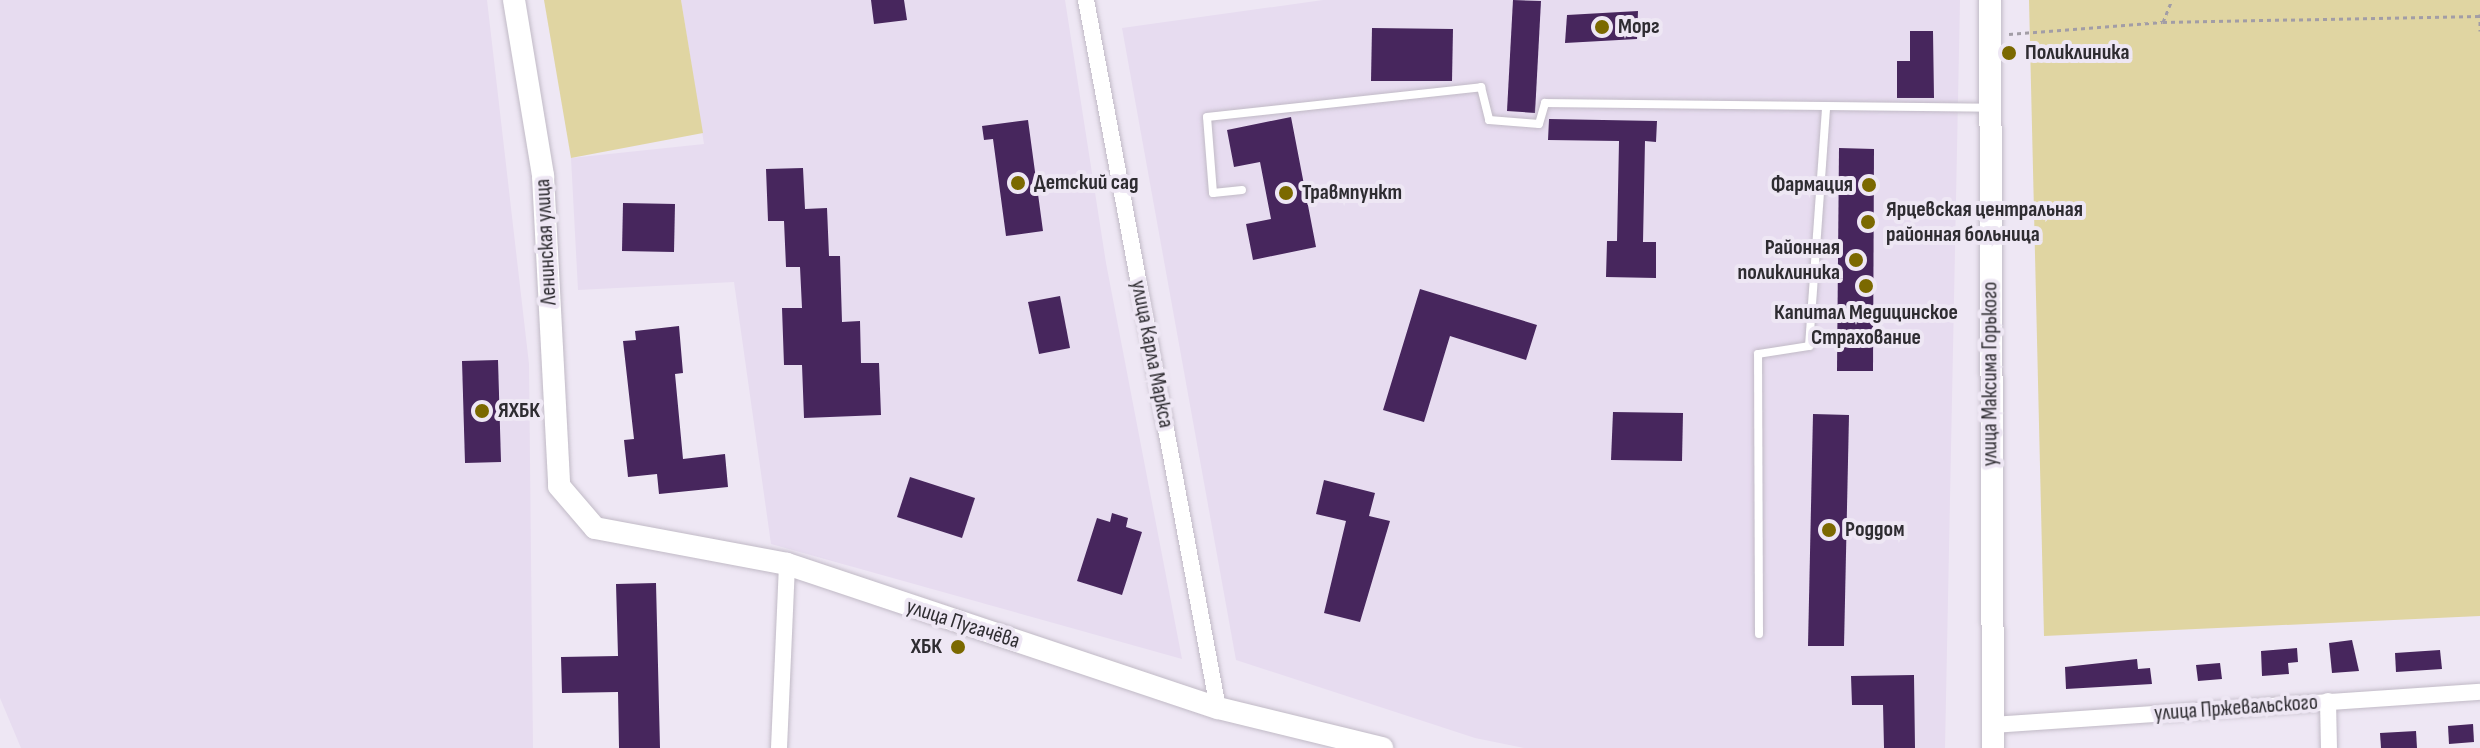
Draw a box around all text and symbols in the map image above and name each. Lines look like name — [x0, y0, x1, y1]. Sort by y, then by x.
place label: Морг — [1618, 14, 1660, 40]
marker: Морг — [1593, 18, 1611, 36]
place label: Поликлиника — [2025, 40, 2129, 66]
marker: Поликлиника — [2000, 44, 2018, 62]
place label: Детский сад — [1034, 170, 1138, 196]
place label: Фармация — [1771, 172, 1853, 198]
marker: Детский сад — [1009, 174, 1027, 192]
marker: Фармация — [1860, 176, 1878, 194]
street label: Ленинская улица — [530, 178, 562, 306]
place label: Травмпункт — [1302, 180, 1402, 206]
marker: Травмпункт — [1277, 184, 1295, 202]
place label: Ярцевская центральная районная больница — [1886, 196, 2083, 248]
marker: Ярцевская центральная районная больница — [1857, 211, 1879, 233]
place label: Районная поликлиника — [1737, 234, 1840, 286]
marker: Районная поликлиника — [1847, 251, 1865, 269]
marker: Капитал Медицинское Страхование — [1857, 277, 1875, 295]
street label: улица Карла Маркса — [1125, 278, 1179, 430]
street label: улица Максима Горького — [1977, 282, 2003, 466]
place label: Капитал Медицинское Страхование — [1774, 299, 1958, 350]
place label: ЯХБК — [498, 398, 540, 424]
marker: ЯХБК — [473, 402, 491, 420]
place label: Роддом — [1845, 517, 1905, 543]
marker: Роддом — [1820, 521, 1838, 539]
street label: улица Пугачёва — [903, 593, 1023, 655]
place label: ХБК — [911, 634, 942, 660]
marker: ХБК — [949, 638, 967, 656]
street label: улица Пржевальского — [2153, 689, 2319, 727]

